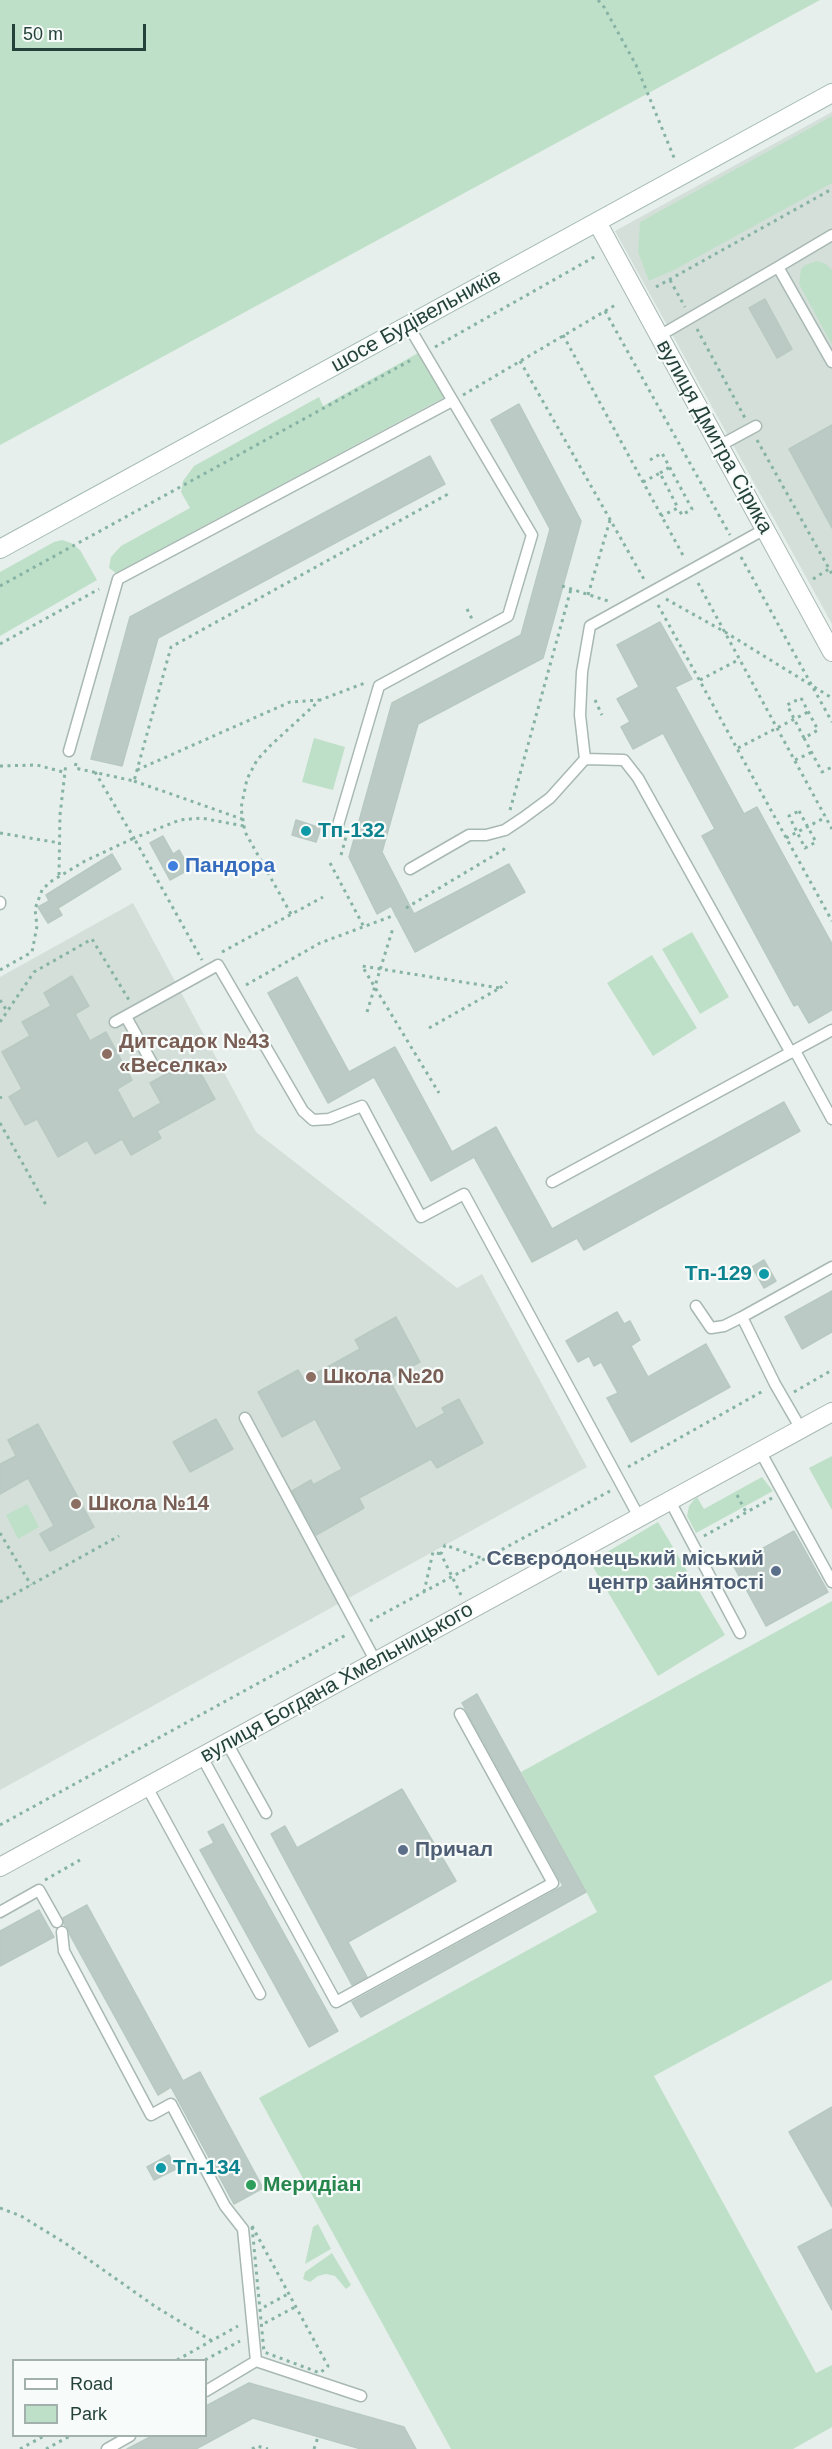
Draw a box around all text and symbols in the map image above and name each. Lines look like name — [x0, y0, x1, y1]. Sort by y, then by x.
scale bar — [15, 12, 148, 50]
text: 50 m — [23, 24, 63, 44]
street label: шосе Будівельників — [327, 264, 505, 378]
street label: вулиця Дмитра Сірика — [650, 336, 778, 538]
place label: Тп-132 — [318, 818, 385, 844]
marker: Тп-132 — [299, 824, 313, 838]
place label: Пандора — [185, 853, 275, 879]
marker: Пандора — [166, 859, 180, 873]
place label: Дитсадок №43 «Веселка» — [119, 1029, 270, 1079]
marker: Дитсадок №43 «Веселка» — [100, 1047, 114, 1061]
place label: Тп-129 — [685, 1261, 752, 1287]
marker: Тп-129 — [757, 1267, 771, 1281]
place label: Школа №20 — [323, 1364, 444, 1390]
marker: Школа №20 — [304, 1370, 318, 1384]
place label: Школа №14 — [88, 1491, 209, 1517]
marker: Школа №14 — [69, 1497, 83, 1511]
place label: Сєвєродонецький міський центр зайнятості — [487, 1546, 764, 1596]
marker: Сєвєродонецький міський центр зайнятості — [769, 1564, 783, 1578]
street label: вулиця Богдана Хмельницького — [196, 1597, 478, 1769]
place label: Причал — [415, 1837, 493, 1863]
marker: Причал — [396, 1843, 410, 1857]
place label: Тп-134 — [173, 2155, 240, 2181]
marker: Тп-134 — [154, 2161, 168, 2175]
place label: Меридіан — [263, 2172, 361, 2198]
marker: Меридіан — [244, 2178, 258, 2192]
legend — [12, 2359, 207, 2437]
text: Road — [70, 2374, 113, 2394]
text: Park — [70, 2404, 107, 2424]

